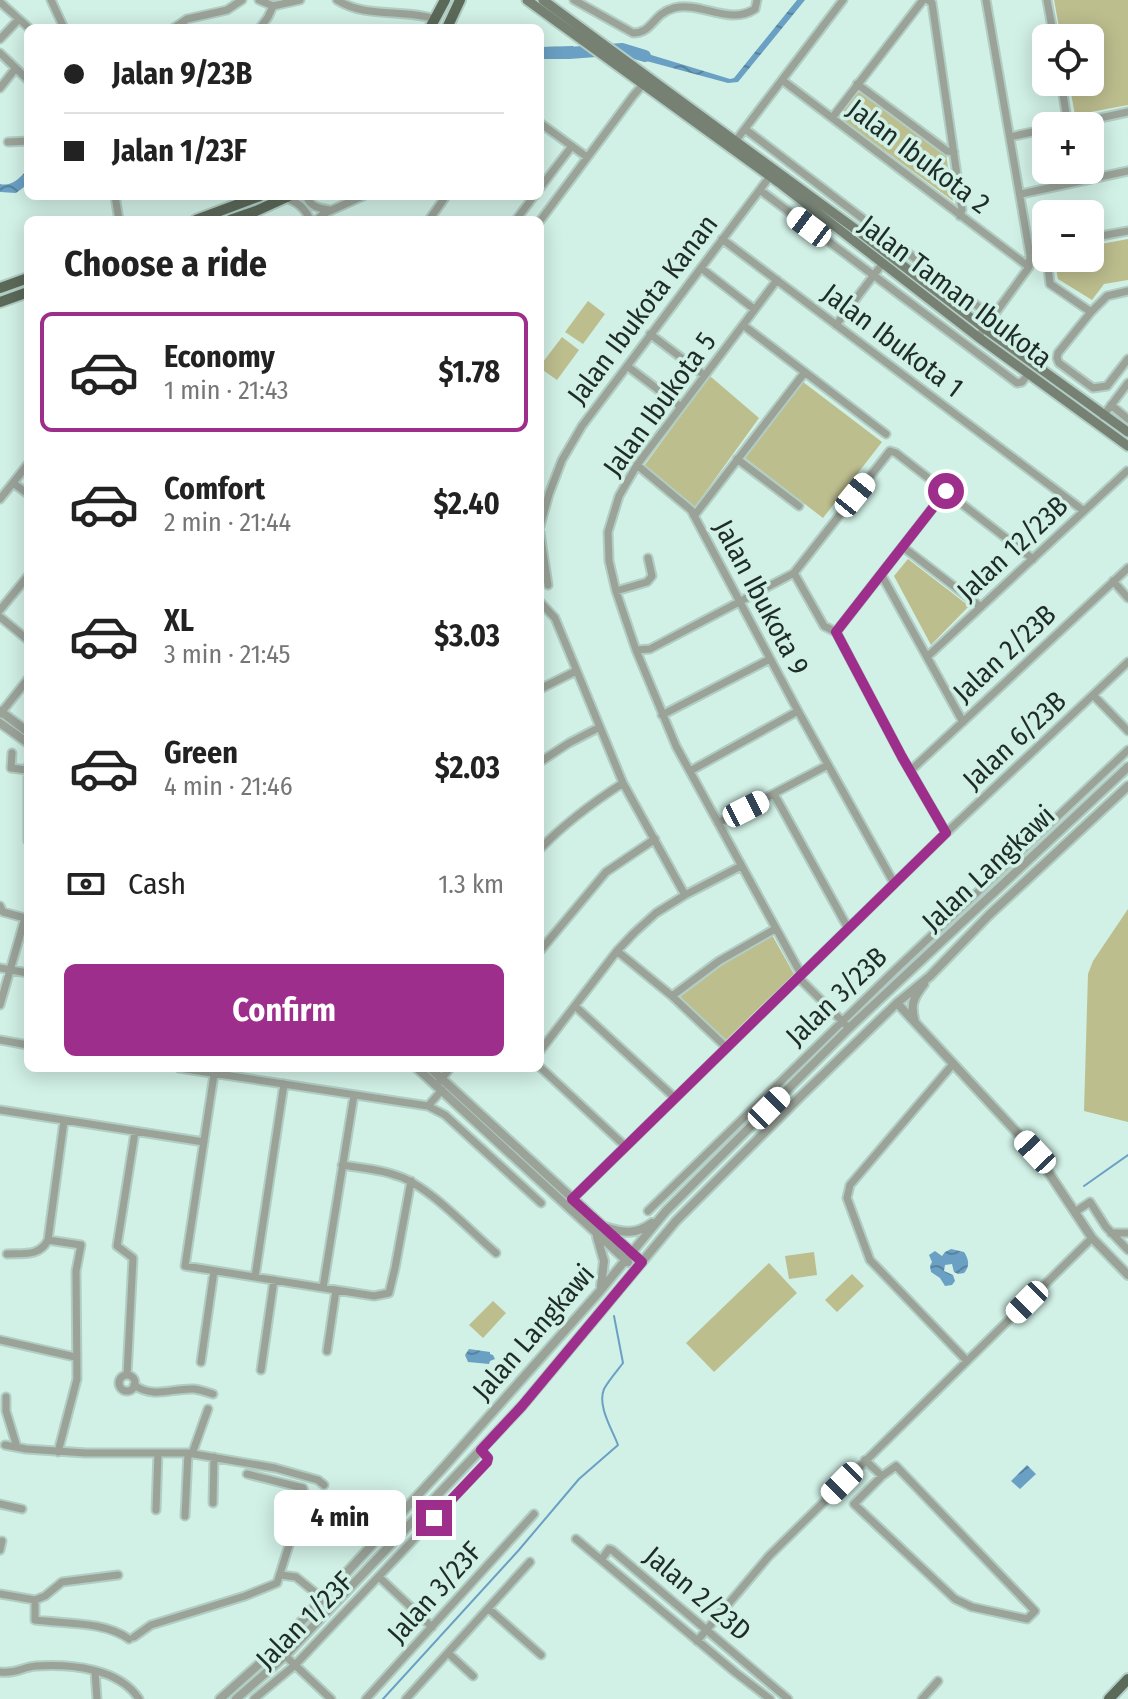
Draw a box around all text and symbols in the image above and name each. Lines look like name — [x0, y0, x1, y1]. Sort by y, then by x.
map controls — [1032, 24, 1104, 272]
button: locate — [1032, 24, 1104, 96]
text: Jalan 9/23B — [112, 56, 252, 92]
street label: Jalan Ibukota 2 — [841, 92, 996, 221]
button: + — [1032, 112, 1104, 184]
text: Jalan 1/23F — [112, 133, 247, 169]
button: − — [1032, 200, 1104, 272]
car — [783, 203, 835, 251]
street label: Jalan Ibukota Kanan — [560, 208, 724, 411]
street label: Jalan Taman Ibukota — [853, 208, 1058, 374]
text: Choose a ride — [64, 242, 267, 286]
street label: Jalan Ibukota 1 — [816, 277, 970, 404]
street label: Jalan Ibukota 5 — [596, 326, 723, 483]
icon: car — [68, 336, 140, 408]
text: Economy — [164, 339, 275, 375]
text: $1.78 — [438, 354, 500, 390]
text: 1 min · 21:43 — [164, 375, 289, 406]
icon: car — [68, 468, 140, 540]
car — [831, 469, 879, 521]
text: Comfort — [164, 471, 265, 507]
route start — [928, 473, 964, 509]
text: $2.40 — [433, 486, 500, 522]
street label: Jalan 12/23B — [950, 489, 1074, 608]
text: 2 min · 21:44 — [164, 507, 291, 538]
street label: Jalan Ibukota 9 — [707, 514, 816, 680]
street label: Jalan 2/23B — [946, 598, 1062, 709]
icon: car — [68, 600, 140, 672]
text: XL — [164, 603, 194, 639]
text: $3.03 — [434, 618, 500, 654]
text: 3 min · 21:45 — [164, 639, 291, 670]
street label: Jalan 6/23B — [956, 684, 1073, 796]
icon: car — [68, 732, 140, 804]
text: Green — [164, 735, 238, 771]
text: $2.03 — [435, 750, 500, 786]
text: 4 min · 21:46 — [164, 771, 293, 802]
car — [719, 787, 773, 831]
street label: Jalan Langkawi — [915, 799, 1061, 938]
icon: cash — [64, 862, 108, 906]
text: Cash — [128, 866, 186, 902]
text: 1.3 km — [438, 869, 504, 900]
street label: Jalan 3/23B — [779, 940, 894, 1053]
button: Confirm — [64, 964, 504, 1056]
car — [744, 1083, 794, 1133]
car — [1010, 1126, 1060, 1178]
street label: Jalan Langkawi — [466, 1258, 601, 1407]
car — [1002, 1277, 1052, 1327]
car — [817, 1458, 867, 1508]
callout: 4 min — [274, 1490, 406, 1546]
route end — [416, 1500, 452, 1536]
text: 4 min — [311, 1502, 369, 1533]
street label: Jalan 3/23F — [380, 1535, 488, 1650]
street label: Jalan 2/23D — [638, 1539, 758, 1647]
street label: Jalan 1/23F — [249, 1565, 360, 1676]

